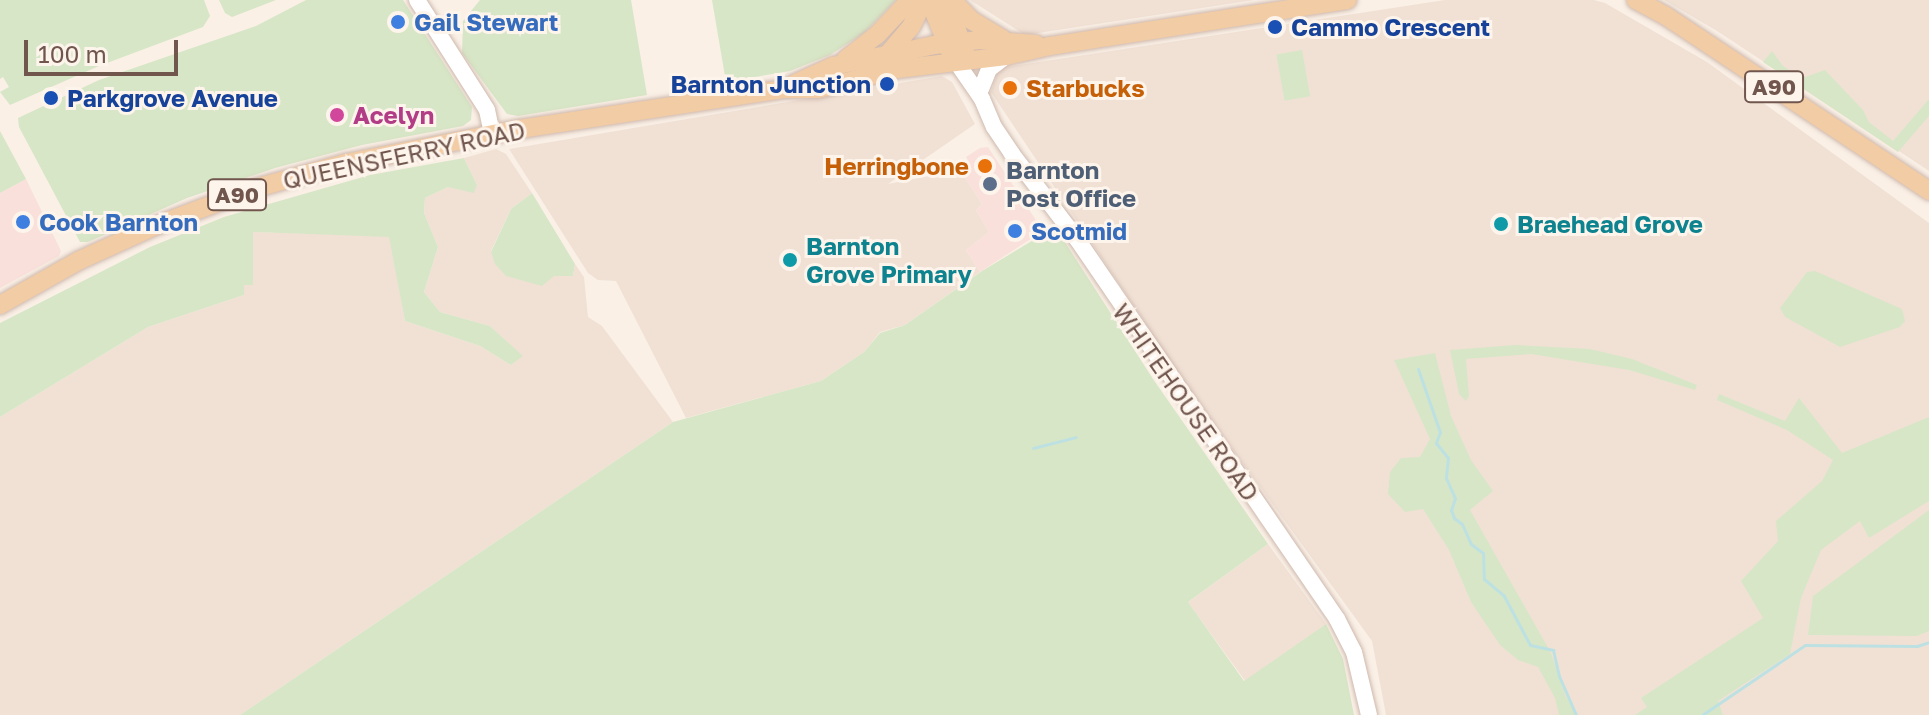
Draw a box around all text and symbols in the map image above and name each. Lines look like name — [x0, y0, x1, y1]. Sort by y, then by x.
place label: Gail Stewart — [414, 8, 558, 36]
marker: Gail Stewart — [389, 13, 407, 31]
place label: Cammo Crescent — [1291, 13, 1490, 41]
marker: Cammo Crescent — [1266, 18, 1284, 36]
scale bar — [28, 24, 182, 74]
text: 100 m — [38, 39, 107, 68]
road number: A90 — [1744, 69, 1804, 105]
place label: Barnton Junction — [670, 70, 871, 98]
place label: Starbucks — [1026, 74, 1145, 102]
marker: Barnton Junction — [878, 75, 896, 93]
marker: Starbucks — [1001, 79, 1019, 97]
place label: Parkgrove Avenue — [67, 84, 278, 112]
marker: Parkgrove Avenue — [42, 89, 60, 107]
place label: Acelyn — [353, 101, 434, 129]
marker: Acelyn — [328, 106, 346, 124]
street label: QUEENSFERRY ROAD — [280, 115, 528, 195]
place label: Herringbone — [824, 152, 969, 180]
place label: Barnton Post Office — [1006, 156, 1136, 212]
marker: Herringbone — [976, 157, 994, 175]
marker: Barnton Post Office — [981, 175, 999, 193]
road number: A90 — [207, 177, 267, 213]
place label: Cook Barnton — [39, 208, 198, 236]
place label: Braehead Grove — [1517, 210, 1703, 238]
marker: Cook Barnton — [14, 213, 32, 231]
marker: Braehead Grove — [1492, 215, 1510, 233]
place label: Scotmid — [1031, 217, 1127, 245]
marker: Scotmid — [1006, 222, 1024, 240]
place label: Barnton Grove Primary — [806, 232, 972, 288]
marker: Barnton Grove Primary — [781, 251, 799, 269]
street label: WHITEHOUSE ROAD — [1107, 298, 1265, 506]

